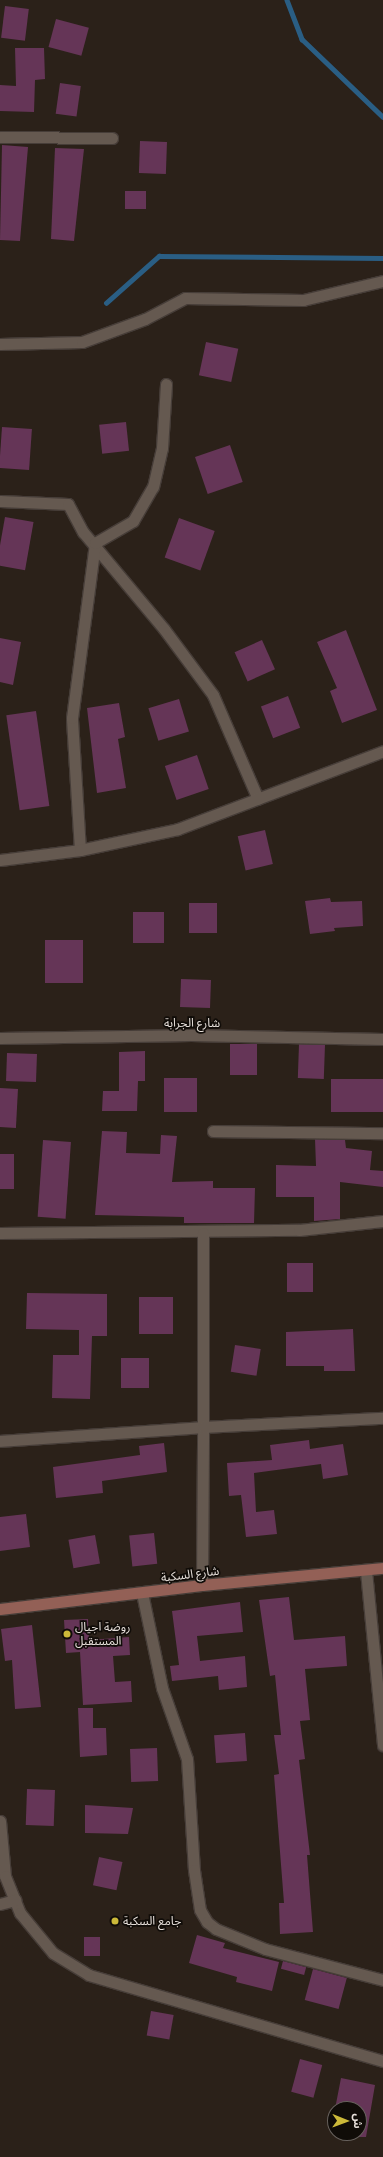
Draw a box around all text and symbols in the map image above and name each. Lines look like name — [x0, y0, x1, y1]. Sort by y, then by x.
street label: شارع الجرابة — [164, 1016, 220, 1030]
street label: شارع السكبة — [160, 1563, 220, 1585]
place label: روضة اجيال المستقبل — [75, 1620, 130, 1648]
marker: روضة اجيال المستقبل — [62, 1629, 72, 1639]
place label: جامع السكبة — [123, 1914, 181, 1928]
marker: جامع السكبة — [110, 1916, 120, 1926]
north arrow — [327, 2101, 367, 2141]
text: ش — [351, 2114, 365, 2129]

